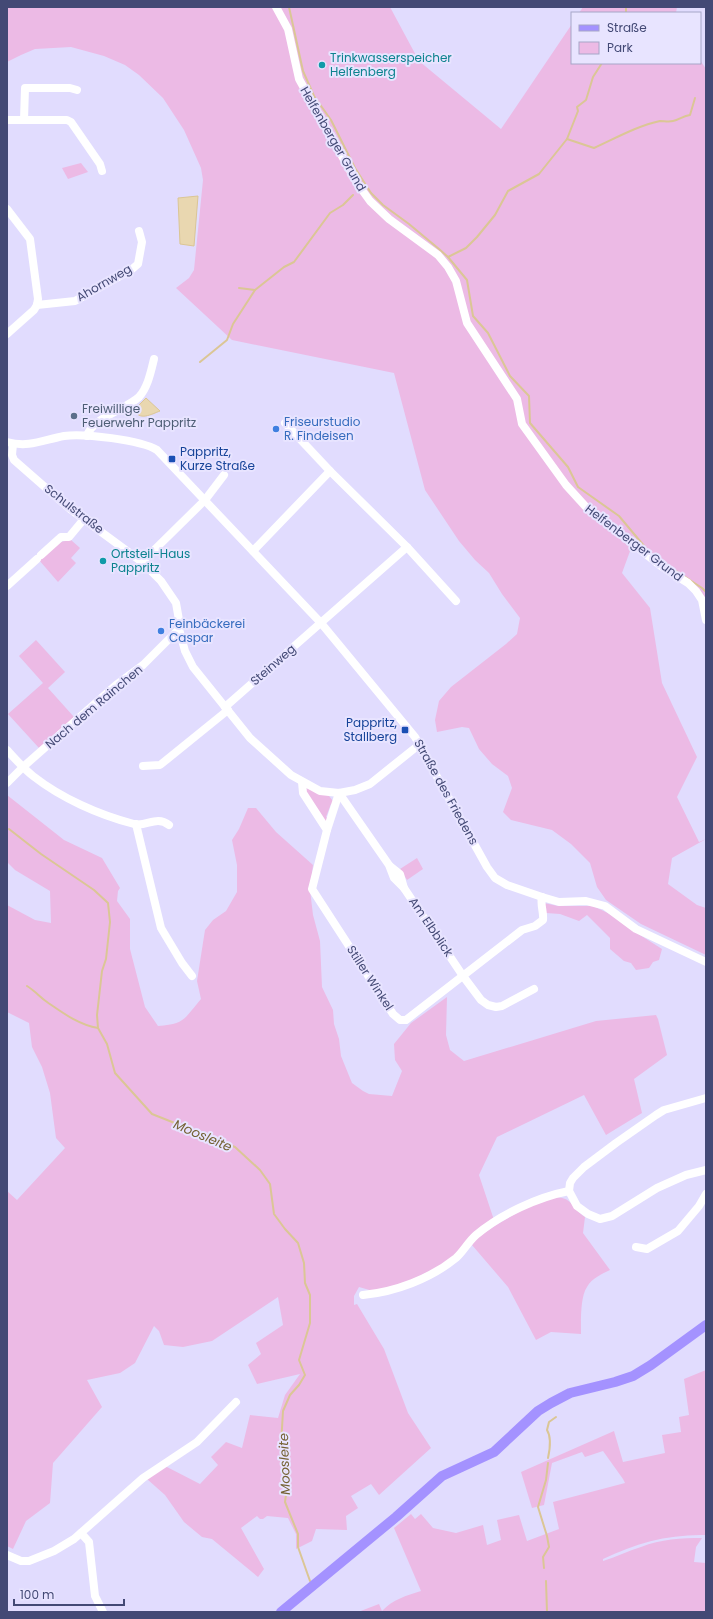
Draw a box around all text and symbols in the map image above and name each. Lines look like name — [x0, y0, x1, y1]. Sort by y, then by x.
legend — [571, 12, 701, 64]
text: Straße — [607, 19, 647, 36]
text: Park — [607, 39, 634, 56]
place label: Trinkwasserspeicher Helfenberg — [330, 49, 452, 80]
marker: Trinkwasserspeicher Helfenberg — [317, 60, 327, 70]
street label: Helfenberger Grund — [296, 83, 370, 194]
street label: Ahornweg — [73, 260, 134, 305]
place label: Freiwillige Feuerwehr Pappritz — [82, 400, 196, 431]
marker: Freiwillige Feuerwehr Pappritz — [69, 411, 79, 421]
place label: Friseurstudio R. Findeisen — [284, 413, 361, 444]
marker: Friseurstudio R. Findeisen — [271, 424, 281, 434]
place label: Pappritz, Kurze Straße — [180, 443, 255, 474]
marker: Pappritz, Kurze Straße — [167, 454, 177, 464]
street label: Schulstraße — [41, 480, 108, 537]
street label: Helfenberger Grund — [582, 500, 687, 585]
place label: Ortsteil-Haus Pappritz — [111, 545, 190, 576]
marker: Ortsteil-Haus Pappritz — [98, 556, 108, 566]
place label: Feinbäckerei Caspar — [169, 615, 245, 646]
marker: Feinbäckerei Caspar — [156, 626, 166, 636]
street label: Steinweg — [246, 640, 299, 689]
street label: Nach dem Rainchen — [41, 661, 146, 752]
place label: Pappritz, Stallberg — [343, 714, 398, 745]
marker: Pappritz, Stallberg — [400, 725, 410, 735]
street label: Straße des Friedens — [410, 736, 483, 848]
street label: Am Elbblick — [405, 894, 458, 960]
street label: Stiller Winkel — [343, 942, 398, 1014]
water label: Moosleite — [171, 1115, 235, 1156]
water label: Moosleite — [274, 1433, 295, 1495]
scale bar — [14, 1581, 124, 1607]
text: 100 m — [20, 1586, 54, 1603]

